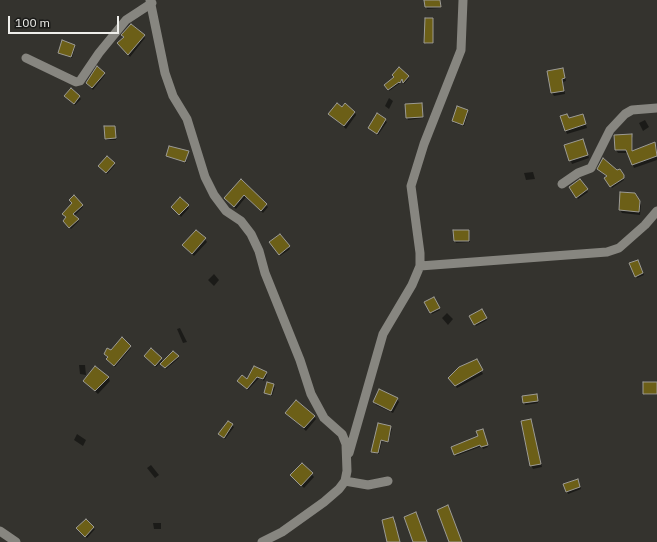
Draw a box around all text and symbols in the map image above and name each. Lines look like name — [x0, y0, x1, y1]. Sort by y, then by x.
scale bar — [10, 8, 121, 34]
text: 100 m — [15, 15, 50, 30]

